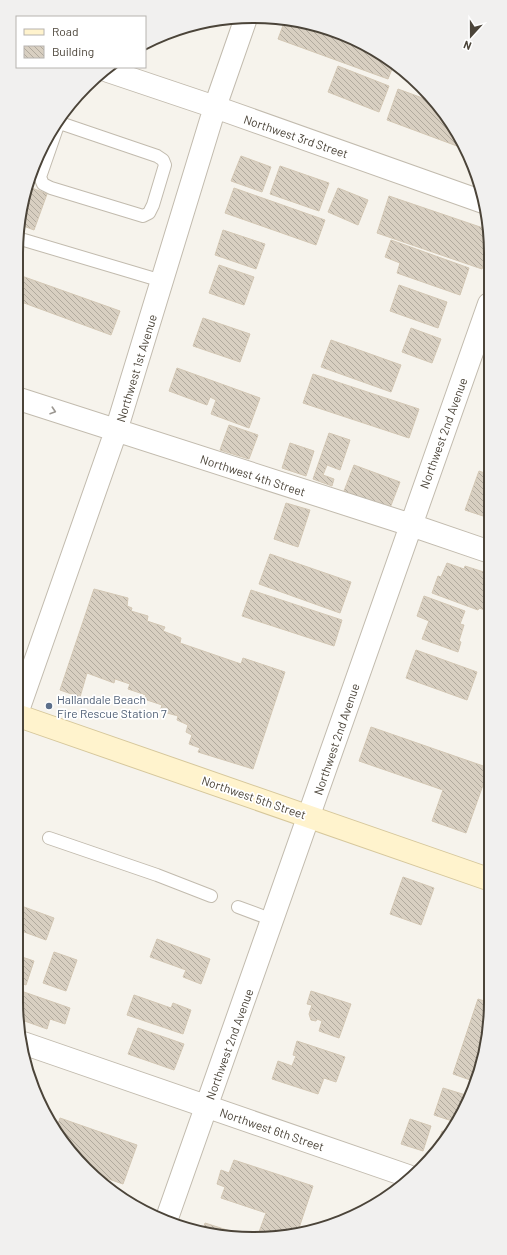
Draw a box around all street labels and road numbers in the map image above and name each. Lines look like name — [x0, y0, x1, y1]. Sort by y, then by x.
street label: Northwest 3rd Street — [242, 112, 350, 160]
street label: Northwest 1st Avenue — [113, 312, 159, 424]
street label: Northwest 2nd Avenue — [416, 376, 470, 490]
street label: Northwest 4th Street — [199, 451, 307, 499]
street label: Northwest 2nd Avenue — [310, 681, 362, 797]
street label: Northwest 5th Street — [200, 773, 308, 821]
street label: Northwest 2nd Avenue — [202, 987, 256, 1101]
street label: Northwest 6th Street — [218, 1105, 326, 1153]

